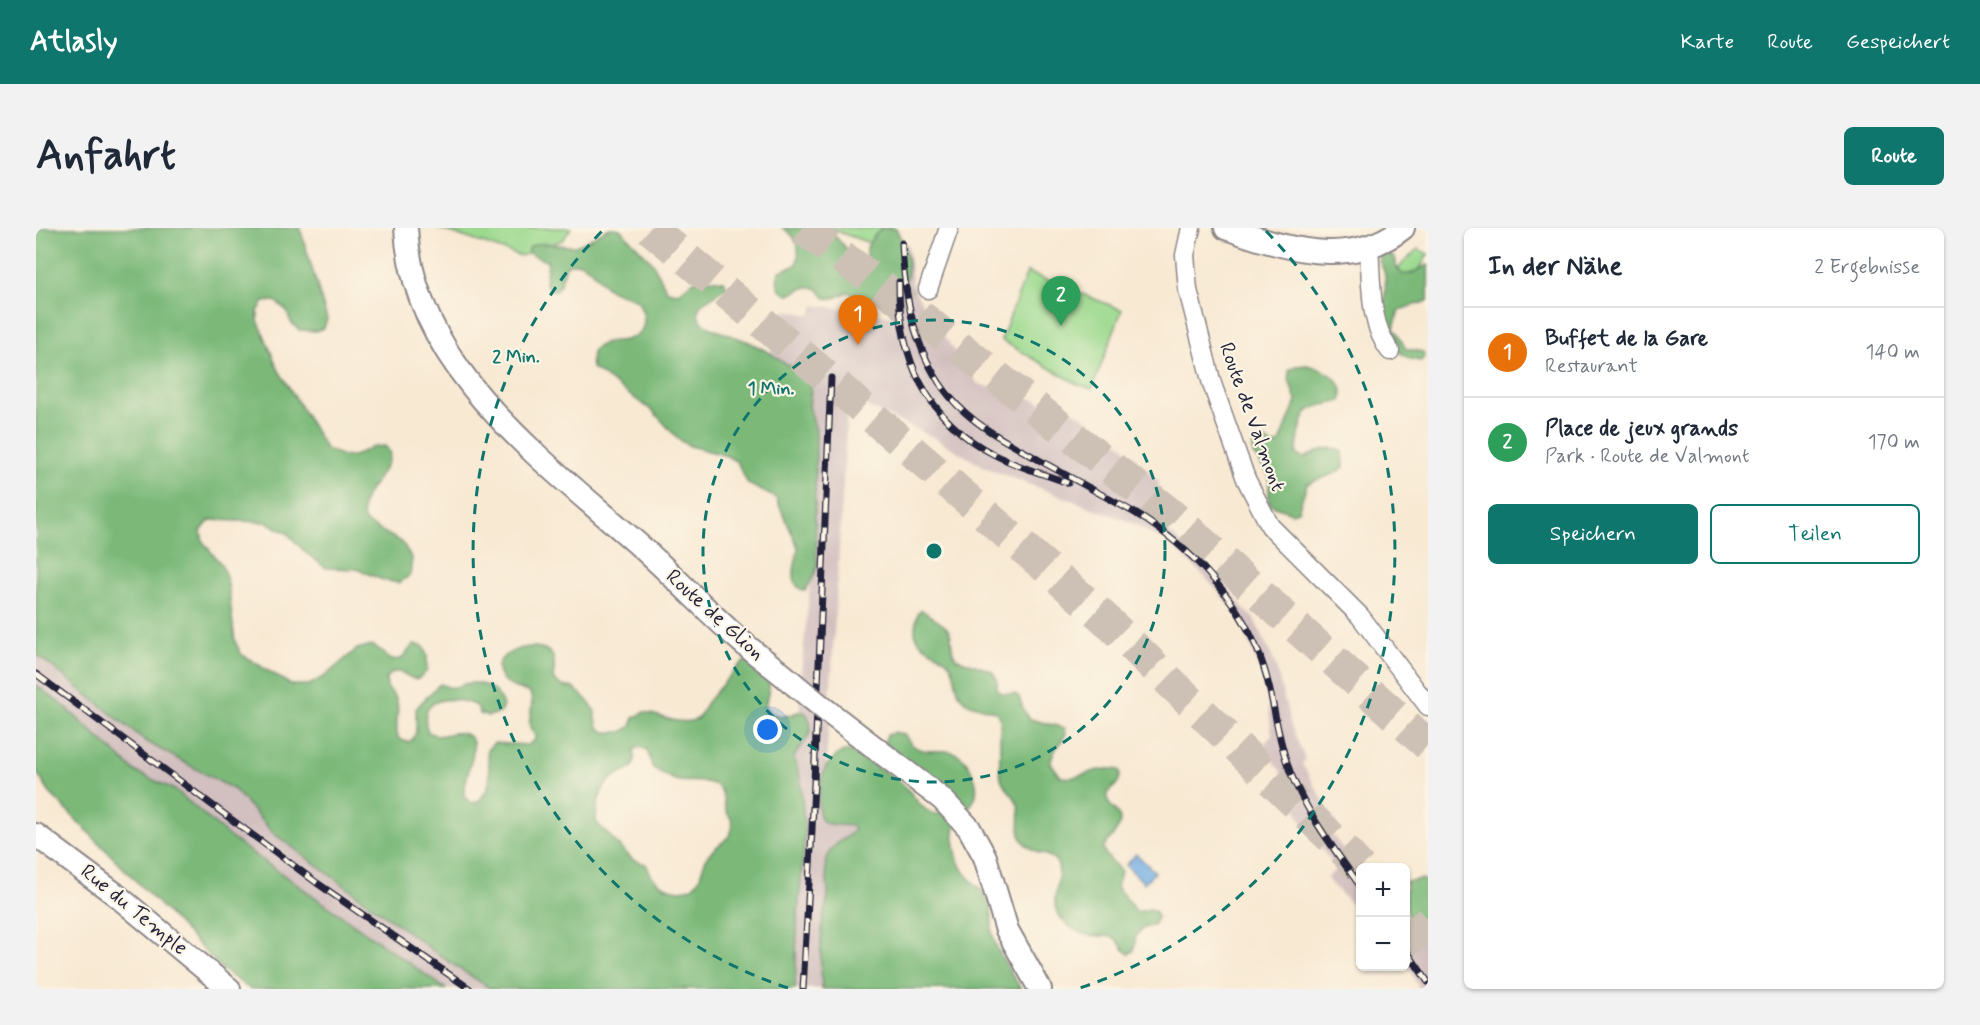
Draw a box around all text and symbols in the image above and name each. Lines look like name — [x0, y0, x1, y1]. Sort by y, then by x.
text: Atlasly — [30, 24, 118, 61]
text: Karte — [1681, 28, 1734, 56]
text: Route — [1767, 28, 1813, 56]
text: Gespeichert — [1846, 28, 1950, 56]
button: Route — [1844, 127, 1944, 185]
text: Anfahrt — [36, 129, 176, 184]
text: In der Nähe — [1488, 250, 1622, 284]
text: 2 Ergebnisse — [1814, 254, 1920, 281]
pin: 2 — [1042, 276, 1080, 326]
pin: 1 — [838, 296, 878, 345]
text: Buffet de la Gare — [1545, 325, 1708, 353]
street label: Route de Valmont — [1212, 339, 1292, 496]
text: 1 — [1503, 339, 1512, 366]
text: 140 m — [1866, 339, 1920, 366]
text: 2 Min. — [492, 345, 540, 369]
text: Restaurant — [1545, 353, 1638, 380]
text: 1 Min. — [748, 377, 795, 401]
text: Place de jeux grands — [1545, 415, 1738, 443]
text: 2 — [1503, 429, 1512, 456]
text: 170 m — [1868, 429, 1920, 456]
text: Park · Route de Valmont — [1545, 443, 1749, 470]
button: Speichern — [1488, 504, 1698, 564]
button: Teilen — [1710, 504, 1920, 564]
centre of rings — [924, 541, 944, 561]
street label: Route de Glion — [660, 563, 770, 667]
your location — [753, 715, 782, 744]
street label: Rue du Temple — [74, 858, 194, 962]
map controls — [1356, 863, 1410, 971]
button: + — [1356, 863, 1410, 917]
button: − — [1356, 917, 1410, 971]

